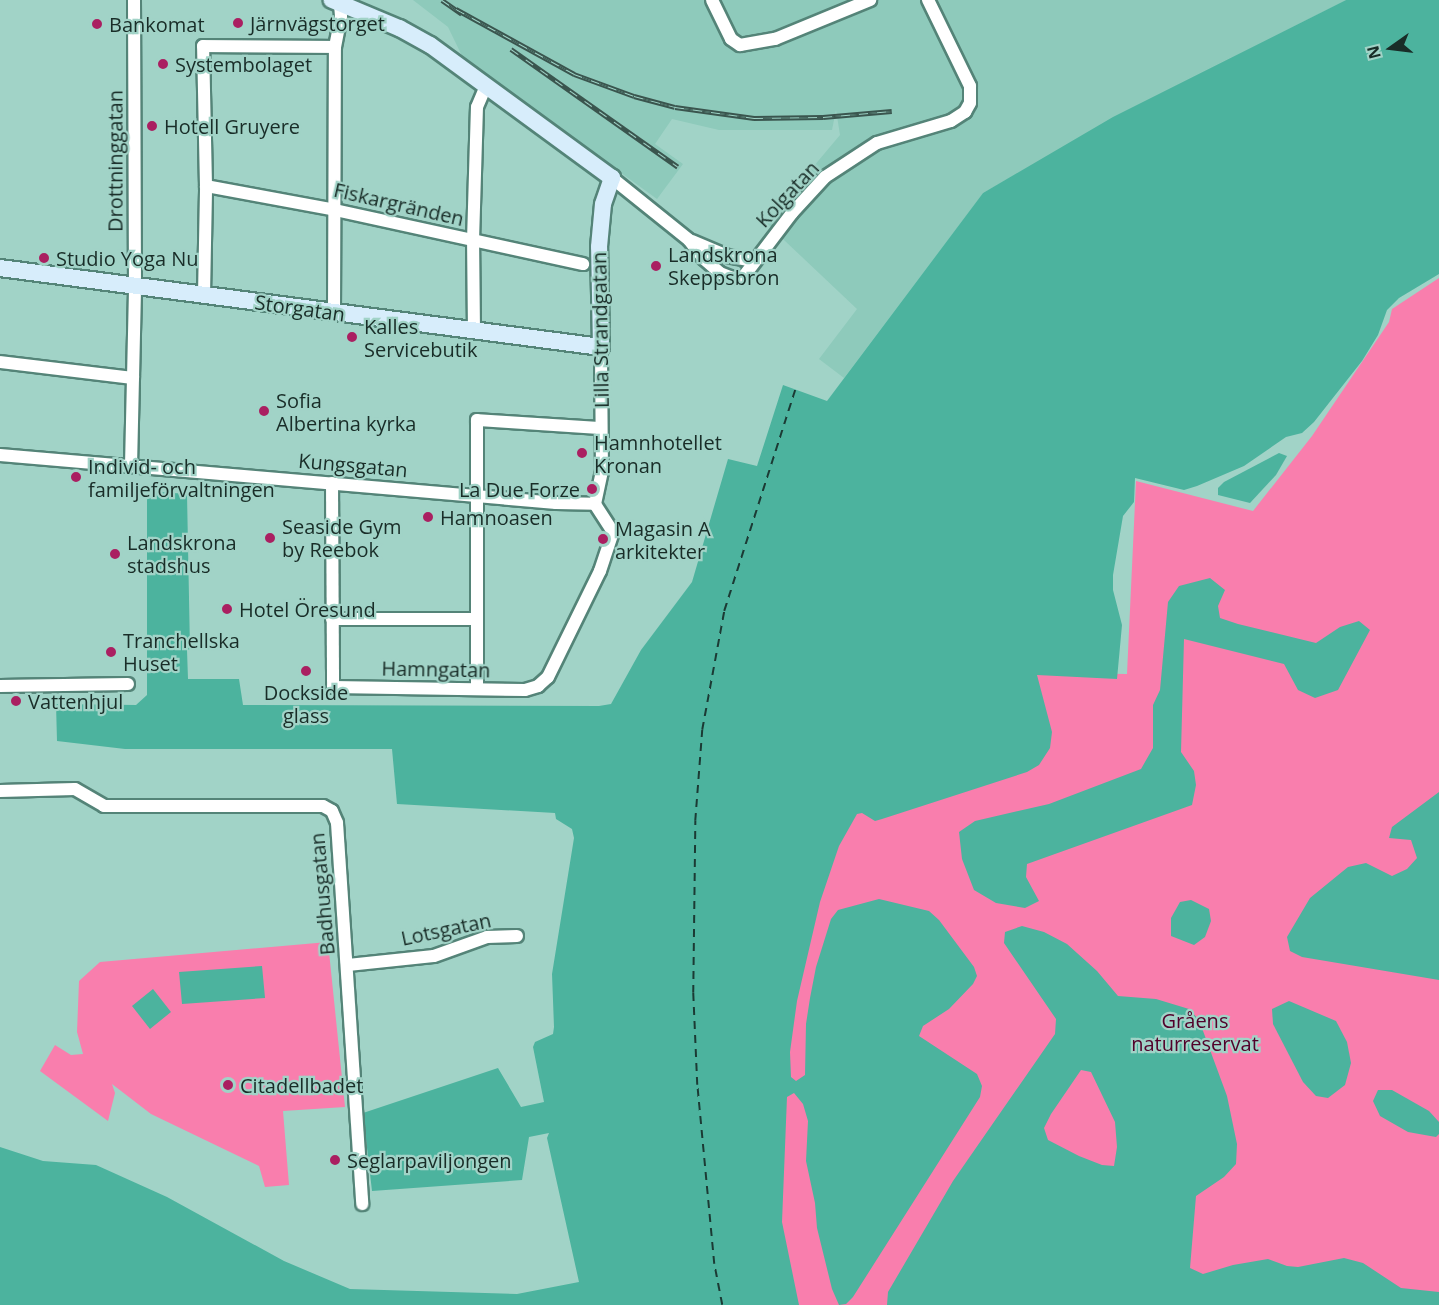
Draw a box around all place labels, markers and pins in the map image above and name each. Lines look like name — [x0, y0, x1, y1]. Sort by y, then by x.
place label: Järnvägstorget — [250, 11, 385, 35]
place label: Bankomat — [109, 12, 205, 36]
marker: Järnvägstorget — [231, 16, 245, 30]
marker: Bankomat — [90, 17, 104, 31]
place label: Systembolaget — [175, 52, 312, 76]
marker: Systembolaget — [156, 57, 170, 71]
place label: Hotell Gruyere — [164, 114, 300, 138]
marker: Hotell Gruyere — [145, 119, 159, 133]
place label: Landskrona Skeppsbron — [668, 243, 779, 290]
place label: Studio Yoga Nu — [56, 246, 199, 270]
marker: Studio Yoga Nu — [37, 251, 51, 265]
marker: Landskrona Skeppsbron — [649, 259, 663, 273]
place label: Kalles Servicebutik — [364, 314, 477, 361]
marker: Kalles Servicebutik — [345, 330, 359, 344]
place label: Sofia Albertina kyrka — [276, 388, 416, 435]
marker: Sofia Albertina kyrka — [257, 404, 271, 418]
place label: Hamnhotellet Kronan — [594, 430, 722, 477]
marker: Hamnhotellet Kronan — [575, 446, 589, 460]
place label: Individ- och familjeförvaltningen — [88, 454, 275, 501]
marker: Individ- och familjeförvaltningen — [69, 470, 83, 484]
place label: La Due Forze — [459, 477, 580, 501]
marker: La Due Forze — [585, 482, 599, 496]
place label: Hamnoasen — [440, 505, 553, 529]
marker: Hamnoasen — [421, 510, 435, 524]
place label: Seaside Gym by Reebok — [282, 514, 402, 561]
place label: Magasin A arkitekter — [615, 516, 711, 563]
place label: Landskrona stadshus — [127, 530, 237, 577]
marker: Seaside Gym by Reebok — [263, 531, 277, 545]
marker: Magasin A arkitekter — [596, 532, 610, 546]
marker: Landskrona stadshus — [108, 547, 122, 561]
place label: Hotel Öresund — [239, 597, 376, 621]
marker: Hotel Öresund — [220, 602, 234, 616]
place label: Tranchellska Huset — [123, 628, 240, 675]
marker: Tranchellska Huset — [104, 645, 118, 659]
marker: Dockside glass — [299, 664, 313, 678]
place label: Dockside glass — [264, 680, 348, 727]
place label: Vattenhjul — [28, 689, 123, 713]
marker: Vattenhjul — [9, 694, 23, 708]
place label: Citadellbadet — [240, 1073, 363, 1097]
marker: Citadellbadet — [221, 1078, 235, 1092]
place label: Seglarpaviljongen — [347, 1148, 512, 1172]
marker: Seglarpaviljongen — [328, 1153, 342, 1167]

